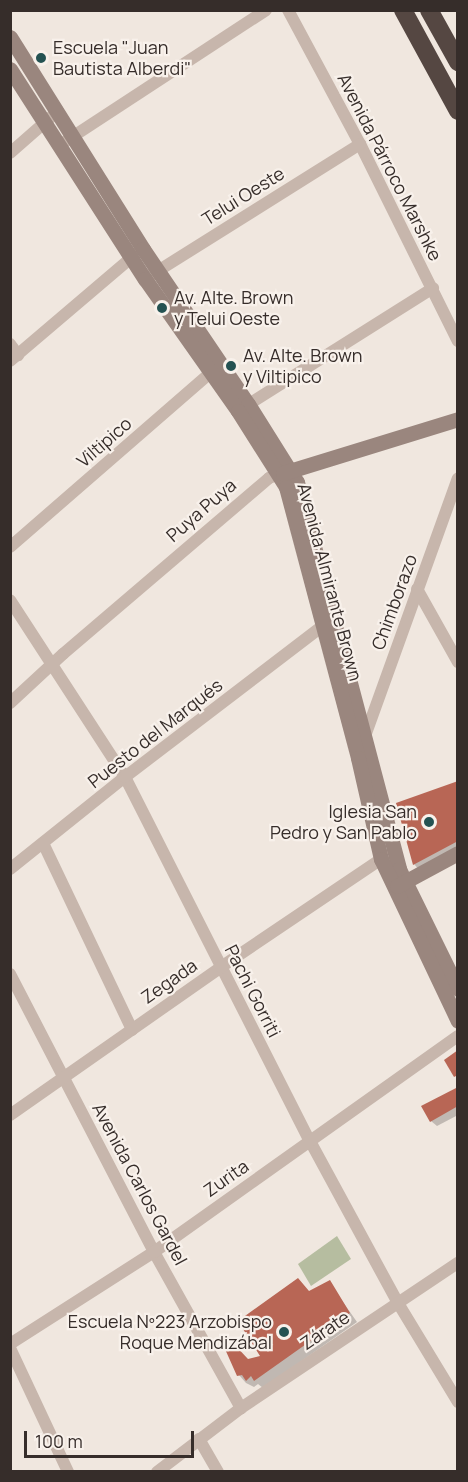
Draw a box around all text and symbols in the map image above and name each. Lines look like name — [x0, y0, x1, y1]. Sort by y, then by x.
place label: Escuela "Juan Bautista Alberdi" — [53, 37, 191, 80]
marker: Escuela "Juan Bautista Alberdi" — [34, 51, 48, 65]
street label: Avenida Párroco Marshke — [333, 70, 447, 264]
street label: Telui Oeste — [198, 162, 288, 230]
place label: Av. Alte. Brown y Telui Oeste — [174, 287, 293, 330]
marker: Av. Alte. Brown y Telui Oeste — [155, 301, 169, 315]
place label: Av. Alte. Brown y Viltipico — [243, 345, 362, 388]
marker: Av. Alte. Brown y Viltipico — [224, 359, 238, 373]
street label: Viltipico — [72, 412, 136, 472]
street label: Puya Puya — [162, 474, 240, 546]
street label: Avenida Almirante Brown — [293, 481, 367, 683]
street label: Chimborazo — [367, 551, 421, 653]
street label: Puesto del Marqués — [84, 674, 226, 792]
place label: Iglesia San Pedro y San Pablo — [270, 801, 417, 844]
marker: Iglesia San Pedro y San Pablo — [422, 815, 436, 829]
street label: Pachi Gorriti — [220, 941, 286, 1041]
street label: Zegada — [137, 954, 201, 1008]
street label: Avenida Carlos Gardel — [88, 1099, 192, 1269]
street label: Zurita — [199, 1155, 253, 1201]
street label: Zárate — [296, 1306, 354, 1354]
place label: Escuela Nº223 Arzobispo Roque Mendizábal — [68, 1311, 272, 1354]
marker: Escuela Nº223 Arzobispo Roque Mendizábal — [277, 1325, 291, 1339]
scale bar — [27, 1419, 196, 1457]
text: 100 m — [35, 1429, 83, 1453]

